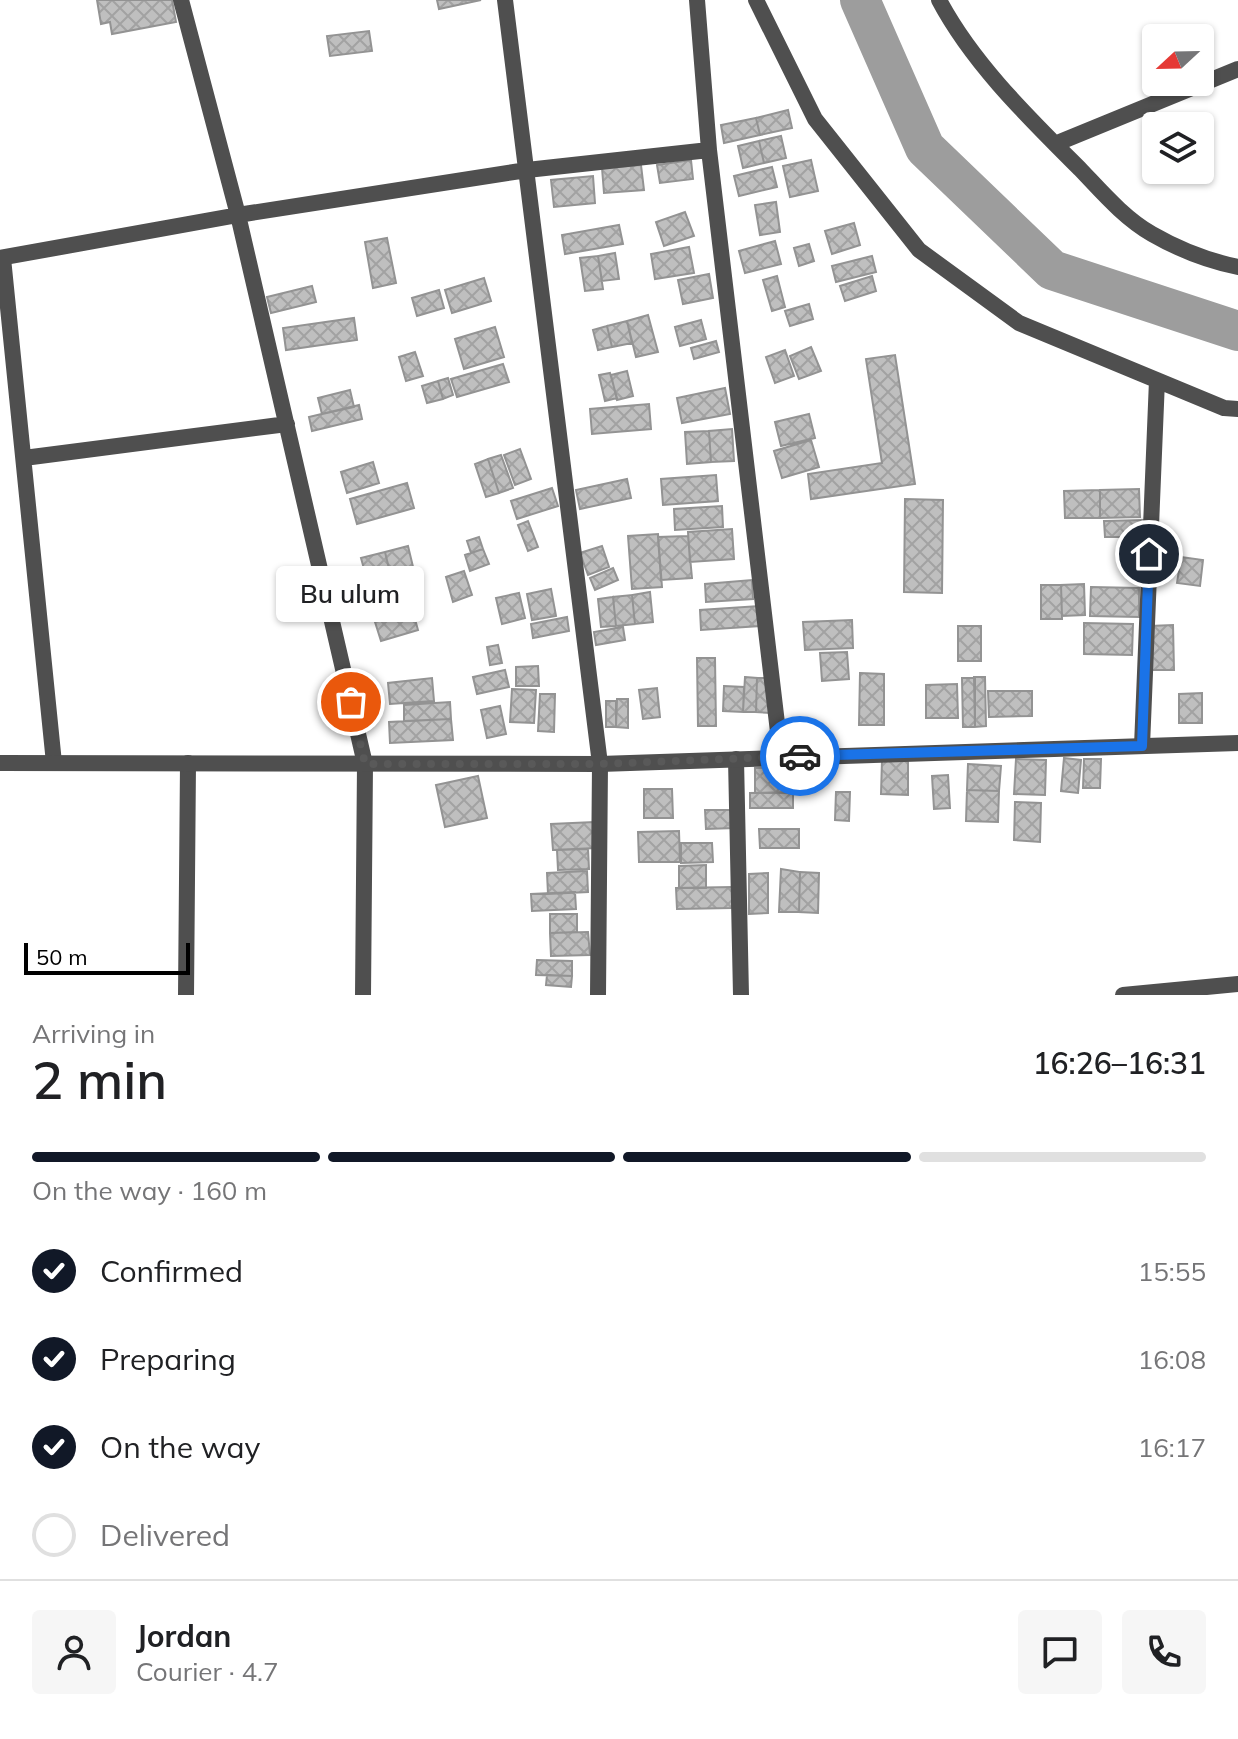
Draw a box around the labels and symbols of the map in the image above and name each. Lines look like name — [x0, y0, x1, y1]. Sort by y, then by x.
north arrow — [1142, 24, 1214, 96]
pin — [1115, 520, 1183, 588]
callout: Bu ulum — [277, 566, 425, 622]
pin — [317, 668, 385, 736]
courier — [760, 716, 840, 796]
scale bar — [24, 939, 190, 975]

